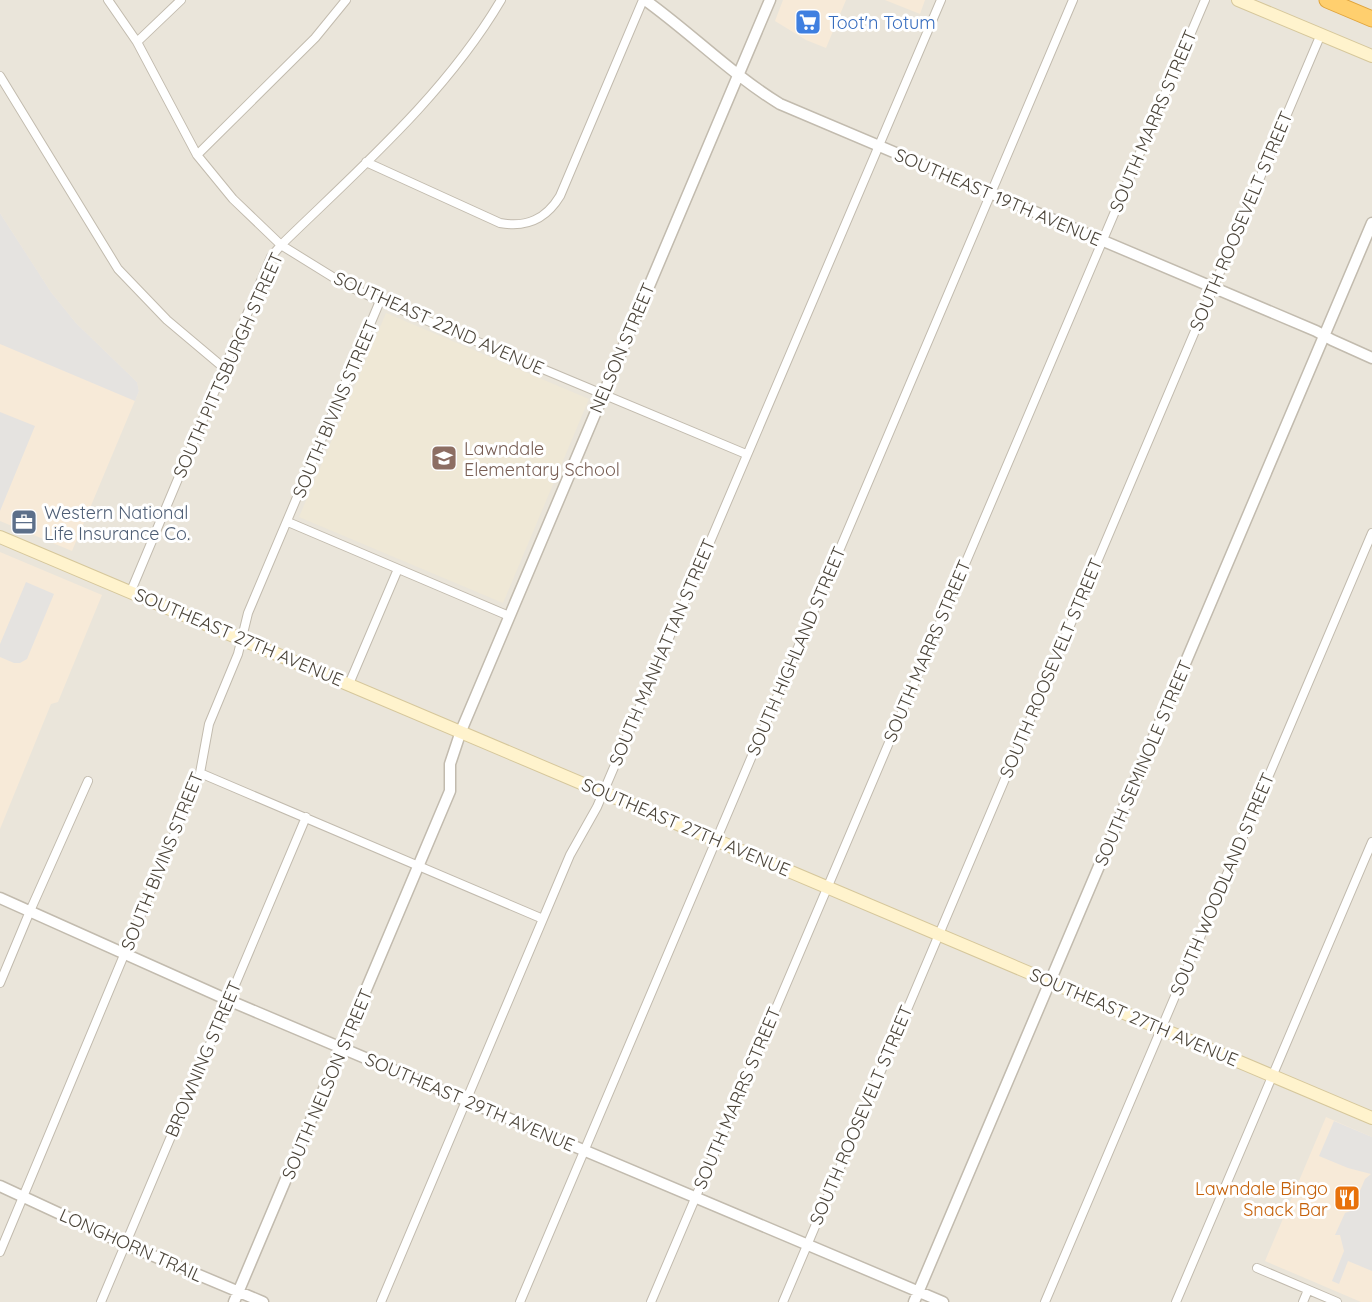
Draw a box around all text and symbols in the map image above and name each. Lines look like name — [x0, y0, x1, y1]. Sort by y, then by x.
supermarket icon: Toot'n Totum — [793, 7, 823, 37]
place label: Toot'n Totum — [828, 11, 936, 34]
street label: SOUTH MARRS STREET — [1104, 26, 1202, 215]
street label: SOUTH ROOSEVELT STREET — [1184, 108, 1298, 334]
street label: SOUTHEAST 19TH AVENUE — [891, 143, 1105, 251]
street label: SOUTH PITTSBURGH STREET — [168, 249, 288, 481]
street label: SOUTHEAST 22ND AVENUE — [330, 266, 548, 380]
street label: NELSON STREET — [584, 279, 660, 417]
street label: SOUTH BIVINS STREET — [287, 317, 383, 501]
place label: Lawndale Elementary School — [464, 437, 620, 481]
school or university icon: Lawndale Elementary School — [429, 443, 459, 473]
place label: Western National Life Insurance Co. — [44, 501, 190, 545]
office icon: Western National Life Insurance Co. — [9, 507, 39, 537]
street label: SOUTH MANHATTAN STREET — [604, 535, 720, 769]
street label: SOUTH HIGHLAND STREET — [741, 543, 851, 759]
street label: SOUTH ROOSEVELT STREET — [994, 555, 1108, 781]
street label: SOUTH MARRS STREET — [878, 556, 976, 745]
street label: SOUTHEAST 27TH AVENUE — [131, 583, 347, 691]
street label: SOUTH SEMINOLE STREET — [1089, 657, 1197, 869]
street label: SOUTH BIVINS STREET — [116, 768, 208, 954]
street label: SOUTH WOODLAND STREET — [1165, 769, 1279, 999]
street label: SOUTHEAST 27TH AVENUE — [578, 773, 794, 881]
street label: SOUTHEAST 27TH AVENUE — [1026, 963, 1242, 1071]
street label: BROWNING STREET — [160, 977, 246, 1140]
street label: SOUTH NELSON STREET — [276, 985, 378, 1183]
street label: SOUTH ROOSEVELT STREET — [804, 1002, 918, 1228]
street label: SOUTH MARRS STREET — [688, 1003, 786, 1192]
street label: SOUTHEAST 29TH AVENUE — [362, 1047, 578, 1157]
place label: Lawndale Bingo Snack Bar — [1195, 1177, 1328, 1221]
restaurant icon: Lawndale Bingo Snack Bar — [1332, 1183, 1362, 1213]
street label: LONGHORN TRAIL — [56, 1203, 207, 1287]

